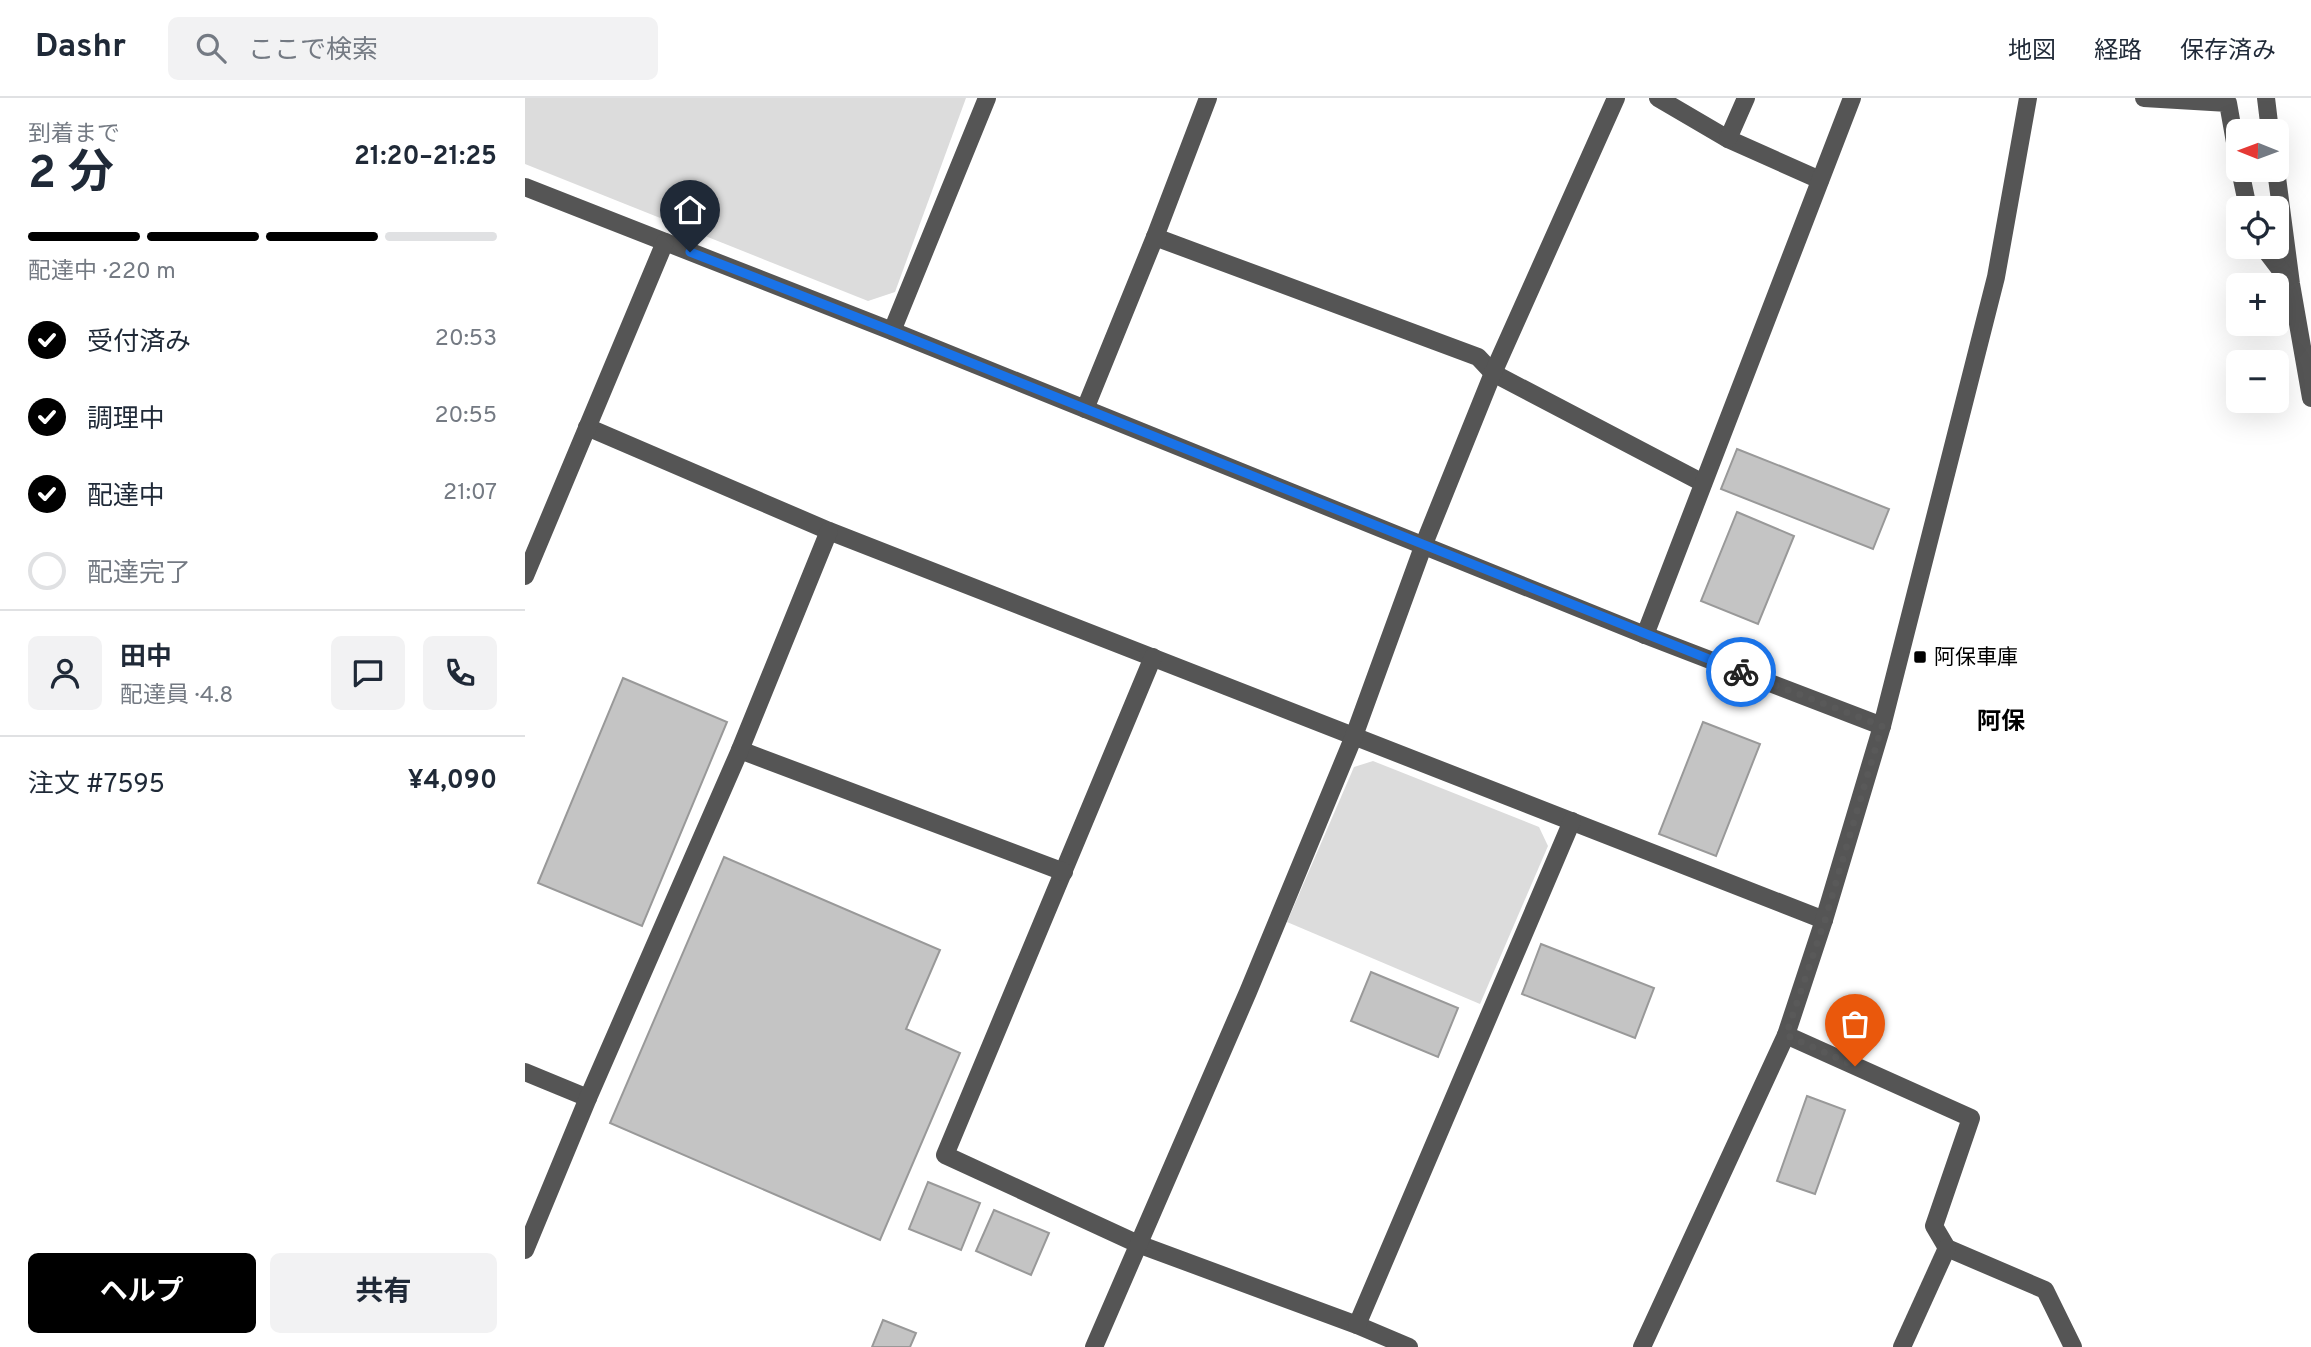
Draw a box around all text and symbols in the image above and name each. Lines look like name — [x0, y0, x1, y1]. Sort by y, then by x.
search box — [168, 17, 658, 80]
text: Dashr — [35, 27, 126, 69]
icon: search — [192, 29, 230, 67]
text: ここで検索 — [248, 35, 378, 68]
text: 地図 — [2008, 37, 2056, 67]
text: 経路 — [2094, 37, 2142, 67]
text: 保存済み — [2180, 37, 2276, 67]
north arrow — [2226, 119, 2289, 182]
map controls — [2226, 119, 2289, 413]
text: 到着まで — [28, 121, 120, 150]
text: 21:20–21:25 — [354, 141, 497, 174]
text: 2 分 — [28, 146, 114, 205]
pin — [660, 180, 720, 252]
icon: home — [671, 191, 709, 229]
button: locate — [2226, 196, 2289, 259]
text: 配達中 · 220 m — [28, 258, 176, 287]
button: + — [2226, 273, 2289, 336]
icon: check — [28, 321, 66, 359]
text: 20:53 — [435, 325, 497, 354]
text: 受付済み — [87, 327, 191, 360]
button: − — [2226, 350, 2289, 413]
icon: check — [28, 398, 66, 436]
text: 20:55 — [434, 402, 497, 431]
text: 調理中 — [87, 404, 165, 437]
icon: check — [28, 475, 66, 513]
text: 21:07 — [443, 479, 497, 508]
text: 配達中 — [87, 481, 165, 514]
text: 配達完了 — [87, 558, 191, 591]
button: person — [28, 636, 102, 710]
button: chat — [331, 636, 405, 710]
button: phone — [423, 636, 497, 710]
courier — [1706, 637, 1776, 707]
text: 田中 — [120, 642, 172, 675]
place label: 阿保車庫 — [1934, 645, 2018, 672]
marker: 阿保車庫 — [1912, 649, 1928, 665]
icon: bike — [1722, 653, 1760, 691]
text: 配達員 · 4.8 — [120, 682, 233, 711]
district label: 阿保 — [1977, 708, 2025, 738]
text: ¥4,090 — [408, 765, 497, 798]
text: 注文 #7595 — [28, 769, 165, 802]
pin — [1825, 994, 1885, 1066]
icon: bag — [1836, 1005, 1874, 1043]
button: ヘルプ — [28, 1253, 256, 1333]
button: 共有 — [270, 1253, 497, 1333]

